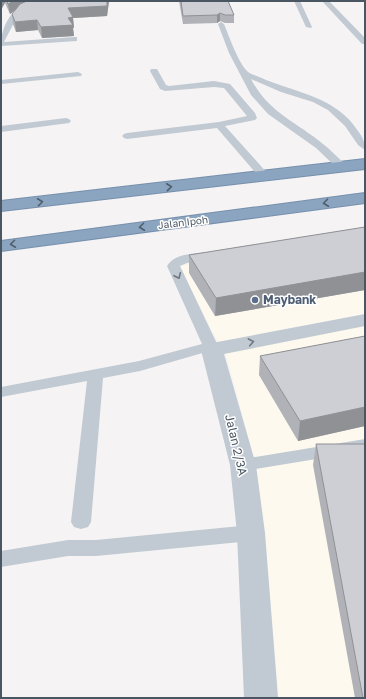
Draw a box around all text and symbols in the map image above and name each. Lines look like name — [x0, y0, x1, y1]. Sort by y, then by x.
one-way arrow — [166, 182, 172, 191]
one-way arrow — [37, 197, 43, 206]
one-way arrow — [323, 198, 329, 207]
street label: Jalan Ipoh — [157, 213, 209, 231]
one-way arrow — [139, 222, 145, 231]
one-way arrow — [10, 239, 16, 248]
one-way arrow — [173, 272, 181, 279]
place label: Maybank — [263, 292, 316, 307]
marker: Maybank — [250, 295, 260, 305]
one-way arrow — [248, 338, 254, 347]
street label: Jalan 2/3A — [222, 413, 251, 477]

